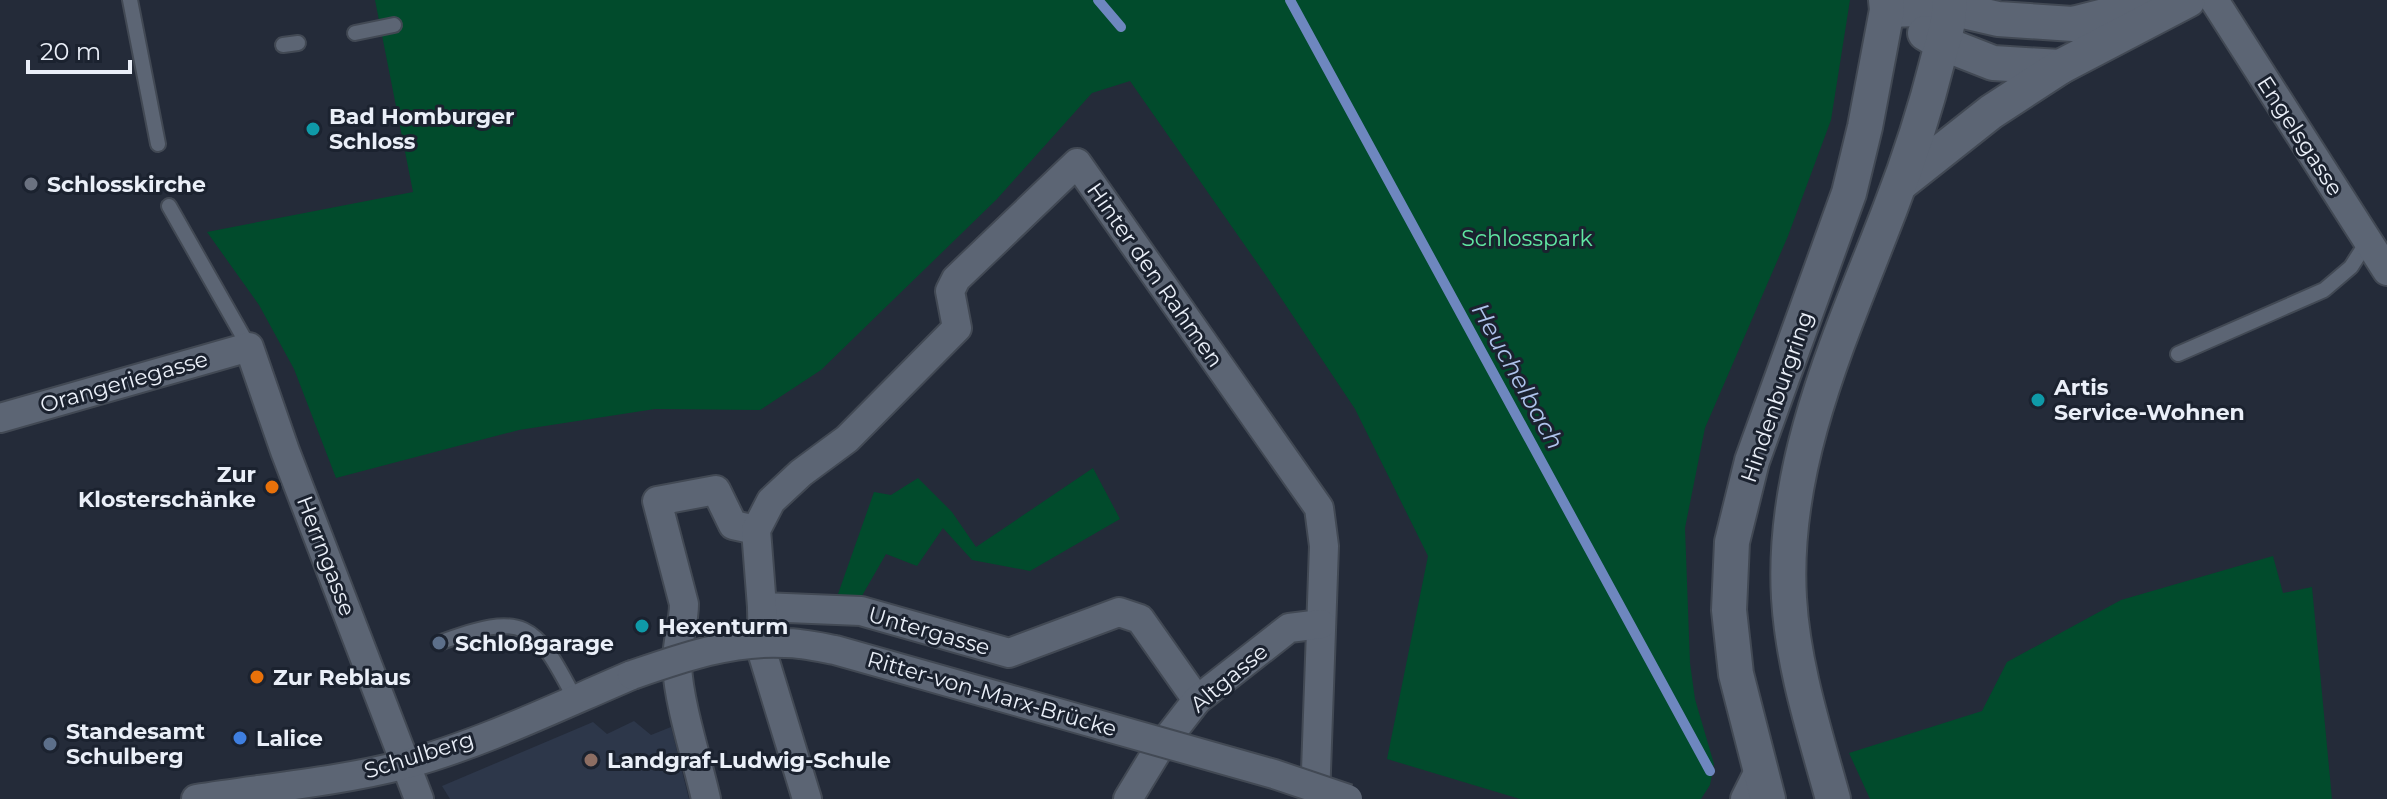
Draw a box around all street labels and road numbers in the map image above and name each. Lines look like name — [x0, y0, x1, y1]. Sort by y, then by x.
street label: Engelsgasse — [2251, 71, 2349, 201]
street label: Hinter den Rahmen — [1081, 178, 1229, 372]
street label: Hindenburgring — [1735, 308, 1819, 486]
street label: Orangeriegasse — [37, 345, 211, 419]
street label: Herrngasse — [291, 492, 361, 620]
street label: Untergasse — [865, 601, 993, 661]
street label: Altgasse — [1185, 638, 1273, 718]
street label: Ritter-von-Marx-Brücke — [864, 645, 1120, 743]
street label: Schulberg — [361, 726, 477, 784]

